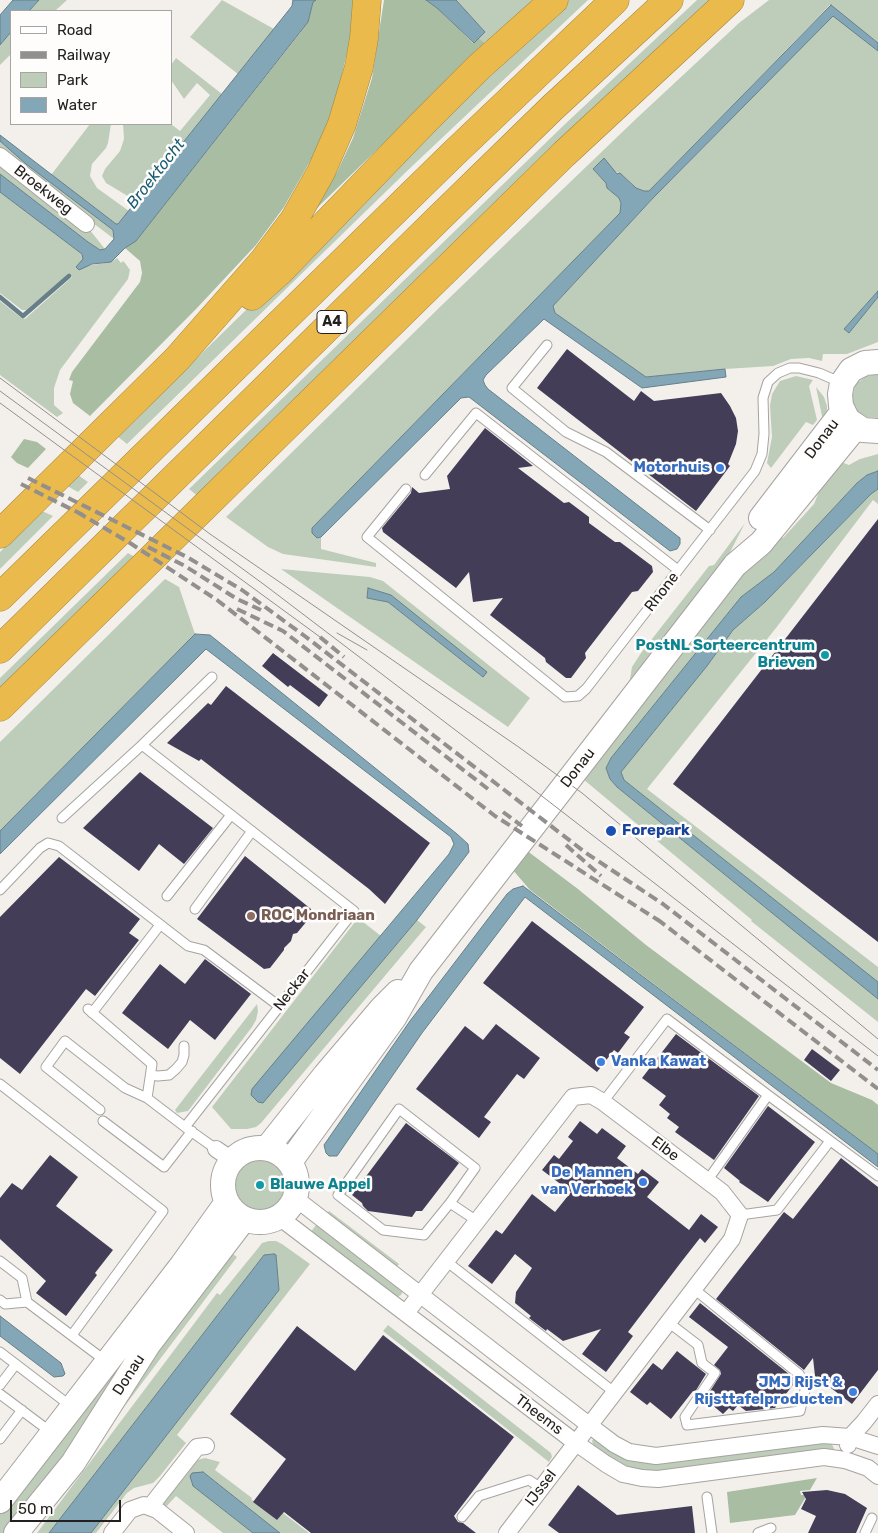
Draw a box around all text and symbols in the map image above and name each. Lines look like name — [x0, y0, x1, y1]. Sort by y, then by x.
legend — [10, 10, 172, 125]
text: Road — [57, 21, 93, 39]
text: Railway — [57, 46, 111, 64]
text: Park — [57, 71, 88, 89]
text: Water — [57, 96, 97, 114]
water label: Broektocht — [123, 135, 189, 213]
street label: Broekweg — [10, 162, 76, 218]
road number: A4 — [317, 311, 347, 334]
street label: Donau — [801, 415, 843, 463]
place label: Motorhuis — [634, 459, 710, 477]
marker: Motorhuis — [714, 462, 726, 474]
street label: Rhone — [641, 569, 683, 615]
place label: PostNL Sorteercentrum Brieven — [636, 637, 815, 672]
marker: PostNL Sorteercentrum Brieven — [819, 649, 831, 661]
street label: Donau — [557, 745, 599, 791]
place label: Forepark — [622, 822, 690, 840]
marker: Forepark — [604, 824, 618, 838]
place label: ROC Mondriaan — [261, 907, 375, 925]
marker: ROC Mondriaan — [245, 910, 257, 922]
street label: Neckar — [270, 965, 314, 1015]
place label: Vanka Kawat — [611, 1053, 706, 1071]
marker: Vanka Kawat — [595, 1056, 607, 1068]
street label: Elbe — [648, 1133, 682, 1165]
place label: De Mannen van Verhoek — [541, 1164, 633, 1199]
place label: Blauwe Appel — [270, 1176, 371, 1194]
marker: De Mannen van Verhoek — [637, 1176, 649, 1188]
marker: Blauwe Appel — [254, 1179, 266, 1191]
street label: Donau — [109, 1351, 149, 1399]
place label: JMJ Rijst & Rijsttafelproducten — [694, 1374, 843, 1409]
marker: JMJ Rijst & Rijsttafelproducten — [847, 1386, 859, 1398]
street label: Theems — [512, 1391, 566, 1439]
street label: IJssel — [522, 1466, 560, 1510]
scale bar — [12, 1490, 124, 1522]
text: 50 m — [18, 1500, 53, 1518]

